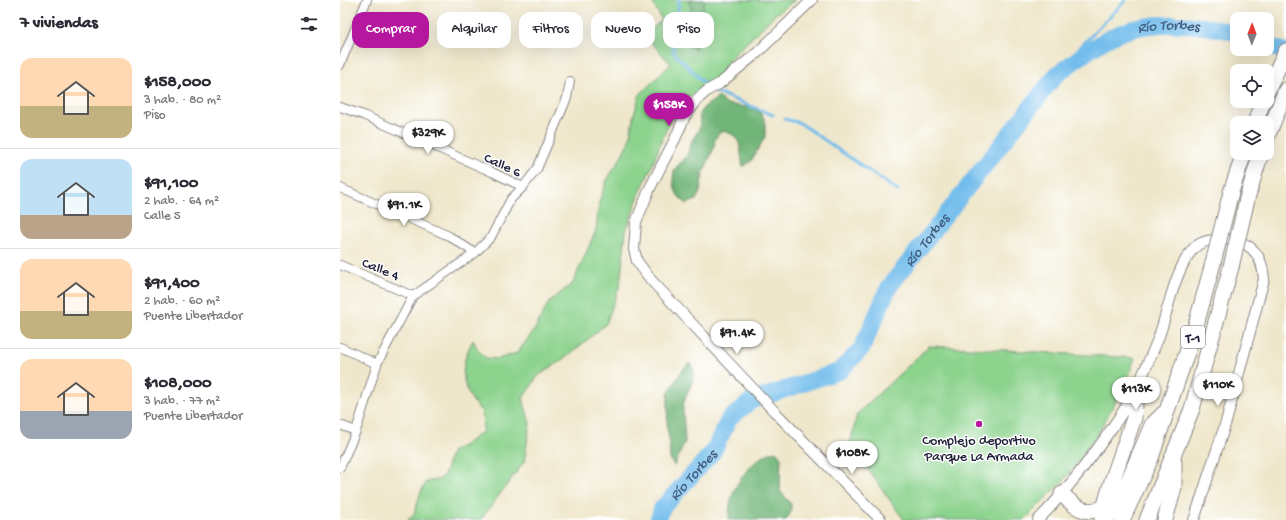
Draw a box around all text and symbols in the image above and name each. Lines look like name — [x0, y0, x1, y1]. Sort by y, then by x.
chip: Comprar — [352, 12, 429, 48]
chip: Alquilar — [437, 12, 511, 48]
chip: Filtros — [519, 12, 583, 48]
chip: Nuevo — [591, 12, 655, 48]
chip: Piso — [663, 12, 714, 48]
north arrow — [1230, 12, 1274, 56]
map controls — [1230, 12, 1274, 160]
icon: filters — [298, 13, 320, 35]
text: 7 viviendas — [20, 14, 98, 34]
water label: Río Torbes — [1136, 17, 1202, 38]
button: locate — [1230, 64, 1274, 108]
text: $158,000 — [144, 73, 211, 93]
icon: home — [52, 74, 100, 122]
text: 3 hab. · 80 m² — [144, 93, 221, 108]
pin: $158K — [641, 93, 697, 127]
text: $158K — [653, 98, 685, 113]
text: Piso — [144, 108, 166, 123]
button: layers — [1230, 116, 1274, 160]
pin: $329K — [400, 121, 456, 155]
text: $329K — [412, 126, 444, 141]
street label: Calle 6 — [481, 150, 524, 183]
text: $91,100 — [144, 174, 199, 194]
icon: home — [52, 175, 100, 223]
pin: $91.1K — [371, 193, 437, 227]
text: 2 hab. · 64 m² — [144, 194, 219, 209]
text: $91.1K — [387, 198, 421, 213]
text: Calle 5 — [144, 209, 181, 224]
water label: Río Torbes — [901, 210, 955, 271]
street label: Calle 4 — [359, 255, 402, 286]
text: $91,400 — [144, 274, 200, 294]
icon: home — [52, 275, 100, 323]
text: 2 hab. · 60 m² — [144, 294, 220, 309]
text: Puente Libertador — [144, 309, 243, 324]
pin: $91.4K — [704, 321, 770, 355]
text: $91.4K — [720, 326, 755, 341]
road number: T-1 — [1181, 326, 1205, 348]
pin: $110K — [1190, 373, 1246, 407]
text: $108,000 — [144, 374, 212, 394]
icon: home — [52, 375, 100, 423]
pin: $113K — [1108, 377, 1164, 411]
text: $110K — [1203, 378, 1233, 393]
text: $113K — [1121, 382, 1151, 397]
text: 3 hab. · 77 m² — [144, 394, 220, 409]
text: Puente Libertador — [144, 409, 243, 424]
marker: Complejo deportivo Parque La Armada — [974, 419, 984, 429]
place label: Complejo deportivo Parque La Armada — [922, 433, 1036, 466]
pin: $108K — [824, 441, 880, 475]
water label: Río Torbes — [666, 446, 723, 505]
text: $108K — [836, 446, 868, 461]

